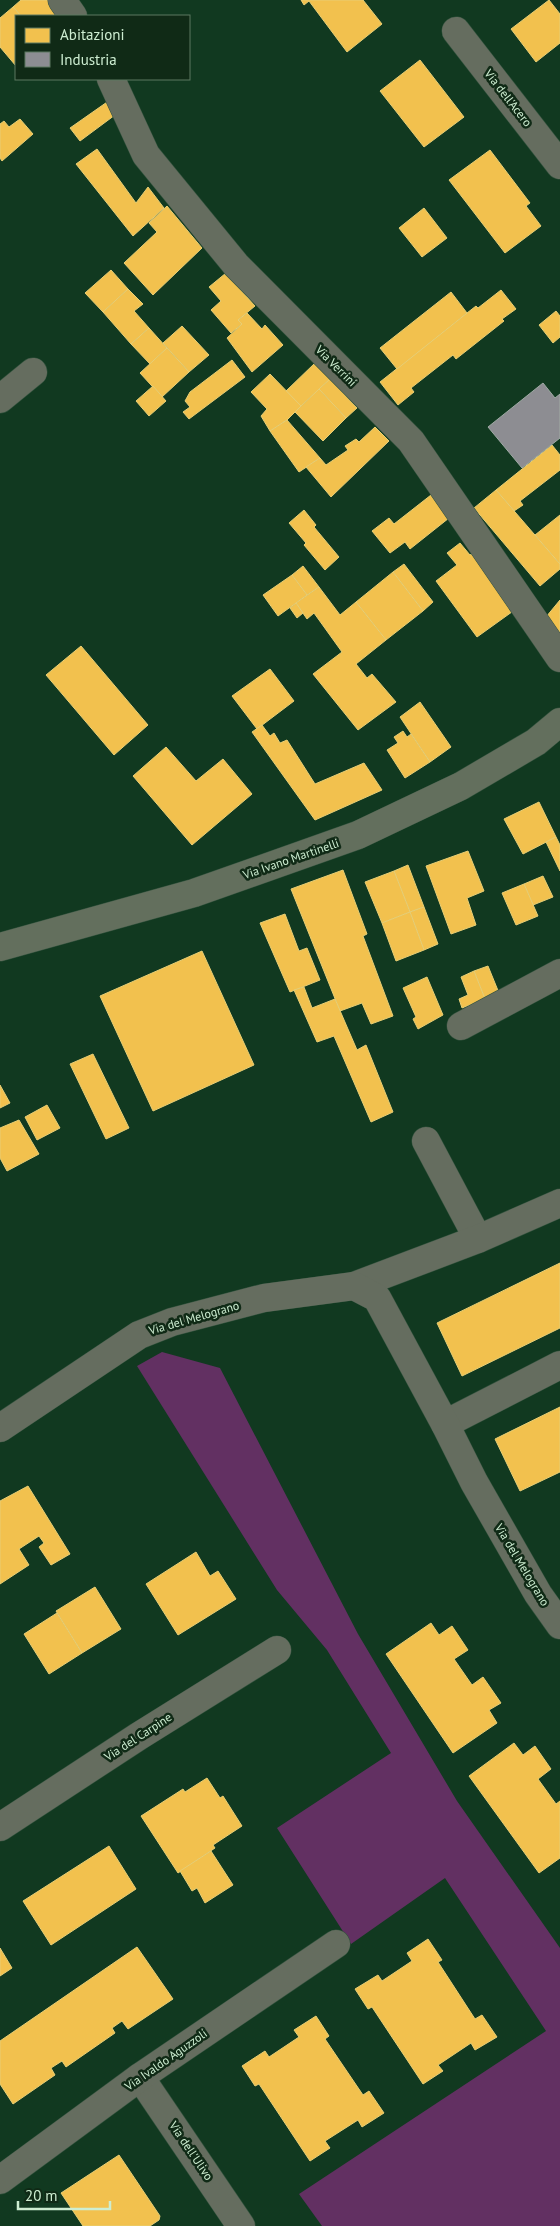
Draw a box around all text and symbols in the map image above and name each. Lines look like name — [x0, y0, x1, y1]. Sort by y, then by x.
legend — [15, 15, 190, 80]
text: Abitazioni — [60, 25, 124, 44]
text: Industria — [60, 50, 117, 69]
street label: Via dell'Acero — [481, 65, 535, 129]
street label: Via Verrini — [312, 341, 360, 389]
street label: Via Ivano Martinelli — [240, 835, 341, 882]
street label: Via del Melograno — [146, 1297, 241, 1338]
street label: Via del Melograno — [491, 1520, 553, 1609]
street label: Via del Carpine — [100, 1709, 174, 1765]
street label: Via Ivaldo Aguzzoli — [121, 2026, 210, 2094]
street label: Via dell'Ulivo — [166, 2118, 217, 2183]
scale bar — [18, 2178, 110, 2210]
text: 20 m — [25, 2186, 58, 2205]

